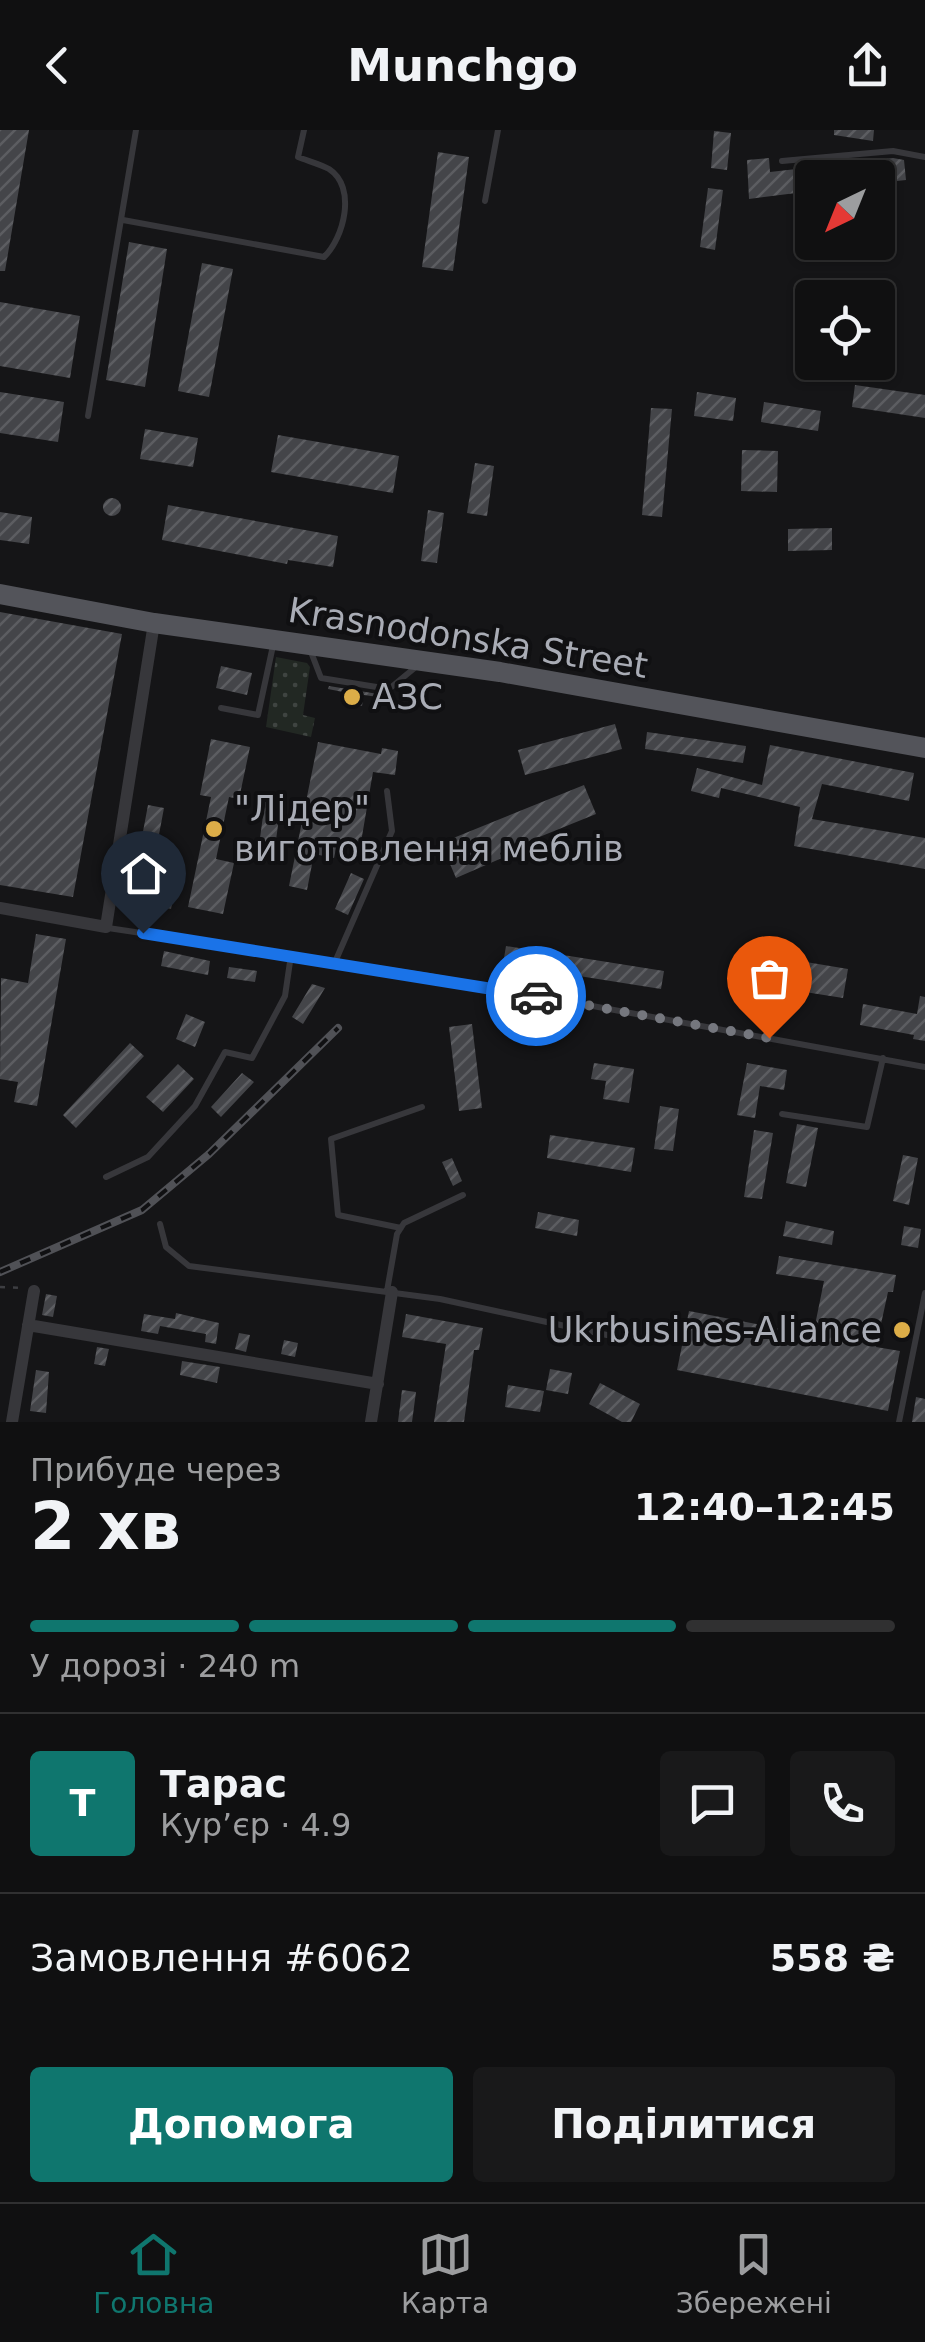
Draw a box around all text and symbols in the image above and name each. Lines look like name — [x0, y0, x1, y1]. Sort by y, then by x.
icon: back — [30, 38, 85, 93]
icon: share — [840, 38, 895, 93]
text: Munchgo — [347, 39, 578, 92]
north arrow — [795, 160, 895, 260]
map controls — [795, 160, 895, 380]
button: locate — [795, 280, 895, 380]
street label: Krasnodonska Street — [285, 590, 651, 686]
place label: АЗС — [372, 677, 443, 717]
marker: АЗС — [341, 686, 363, 708]
place label: "Лідер" виготовлення меблів — [234, 789, 624, 869]
marker: "Лідер" виготовлення меблів — [203, 818, 225, 840]
pin — [101, 831, 186, 934]
icon: home — [116, 846, 171, 901]
pin — [727, 936, 812, 1039]
courier — [486, 946, 586, 1046]
icon: bag — [742, 951, 797, 1006]
icon: car — [509, 969, 564, 1024]
place label: Ukrbusines-Aliance — [548, 1310, 882, 1350]
marker: Ukrbusines-Aliance — [891, 1319, 913, 1341]
text: Прибуде через — [30, 1451, 281, 1489]
text: 12:40–12:45 — [634, 1485, 895, 1529]
text: 2 хв — [30, 1489, 181, 1564]
text: У дорозі · 240 m — [30, 1647, 300, 1685]
button: chat — [660, 1751, 765, 1856]
button: phone — [790, 1751, 895, 1856]
text: Тарас — [160, 1762, 287, 1806]
text: Т — [70, 1781, 95, 1825]
text: Кур’єр · 4.9 — [160, 1806, 351, 1844]
text: Замовлення #6062 — [30, 1936, 413, 1980]
text: 558 ₴ — [770, 1936, 895, 1980]
button: Допомога — [30, 2067, 453, 2182]
button: Поділитися — [473, 2067, 895, 2182]
tab: Головна — [93, 2227, 214, 2320]
tab: Карта — [401, 2227, 489, 2320]
tab: Збережені — [676, 2227, 832, 2320]

